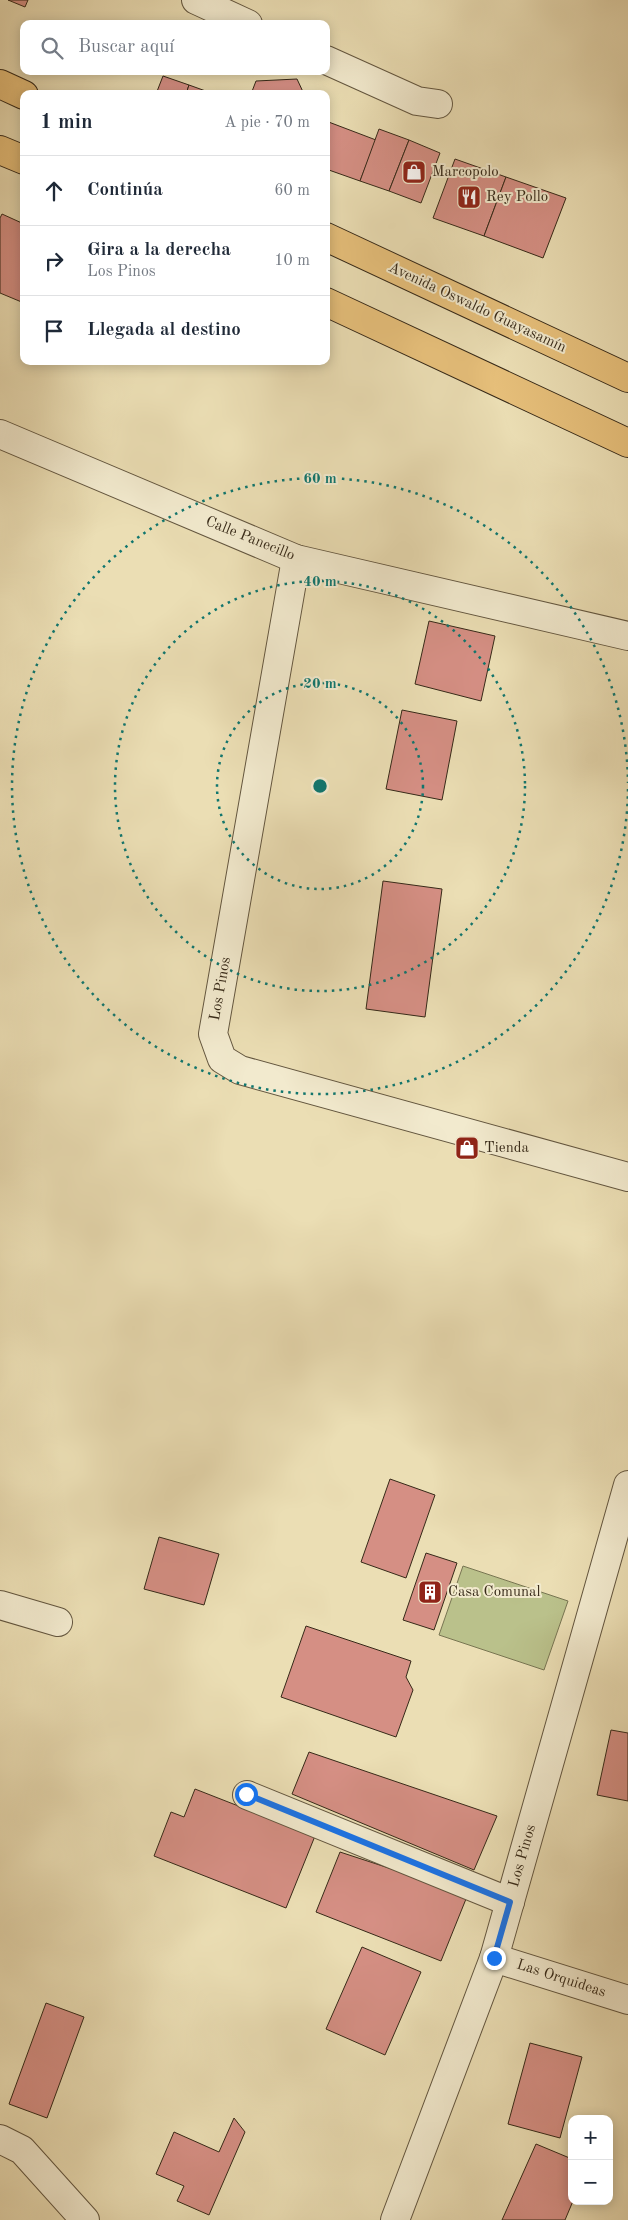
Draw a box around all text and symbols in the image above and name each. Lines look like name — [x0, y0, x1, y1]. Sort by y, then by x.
search box — [20, 20, 330, 75]
icon: search — [38, 34, 66, 62]
text: Buscar aquí — [78, 38, 174, 57]
text: 1 min — [40, 112, 93, 133]
text: A pie · 70 m — [224, 115, 310, 131]
shop icon: Marcopolo — [401, 159, 427, 185]
place label: Marcopolo — [432, 165, 499, 180]
icon: ahead — [40, 177, 68, 205]
text: Continúa — [87, 181, 163, 200]
text: 60 m — [274, 183, 310, 199]
restaurant icon: Rey Pollo — [456, 184, 482, 210]
place label: Rey Pollo — [486, 190, 548, 205]
text: Gira a la derecha — [87, 241, 231, 260]
icon: right — [40, 247, 68, 275]
text: 10 m — [274, 253, 310, 269]
street label: Avenida Oswaldo Guayasamín — [386, 260, 568, 356]
text: Los Pinos — [87, 264, 156, 280]
icon: arrive — [40, 317, 68, 345]
text: Llegada al destino — [87, 321, 241, 340]
text: 60 m — [303, 472, 337, 487]
street label: Calle Panecillo — [203, 514, 297, 564]
text: 40 m — [303, 575, 337, 590]
text: 20 m — [303, 677, 337, 692]
centre of rings — [311, 777, 329, 795]
street label: Los Pinos — [208, 956, 234, 1022]
shop icon: Tienda — [454, 1135, 480, 1161]
place label: Tienda — [484, 1141, 530, 1156]
building icon: Casa Comunal — [417, 1579, 443, 1605]
place label: Casa Comunal — [448, 1585, 541, 1600]
route start — [235, 1783, 258, 1806]
street label: Los Pinos — [507, 1823, 539, 1889]
route end — [483, 1947, 506, 1970]
street label: Las Orquideas — [514, 1957, 608, 2001]
map controls — [568, 2115, 613, 2205]
button: + — [568, 2115, 613, 2160]
button: − — [568, 2160, 613, 2205]

